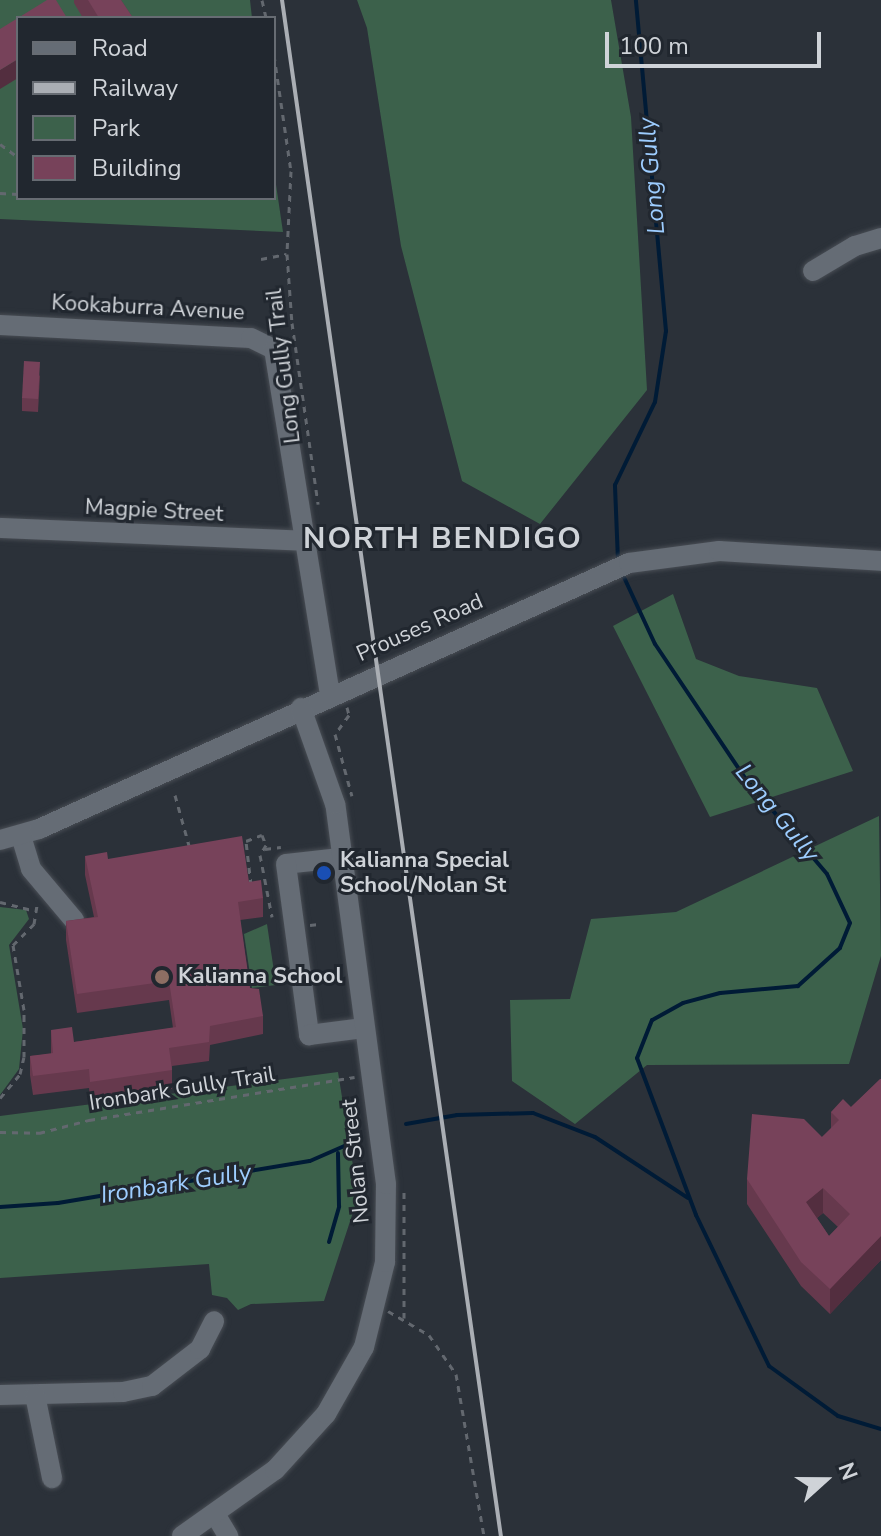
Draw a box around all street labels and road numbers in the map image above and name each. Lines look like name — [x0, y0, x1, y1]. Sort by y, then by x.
street label: Long Gully Trail — [261, 287, 307, 445]
street label: Kookaburra Avenue — [51, 290, 245, 326]
street label: Magpie Street — [84, 494, 224, 528]
street label: Prouses Road — [353, 588, 487, 668]
street label: Ironbark Gully Trail — [87, 1061, 277, 1117]
street label: Nolan Street — [336, 1098, 376, 1224]

